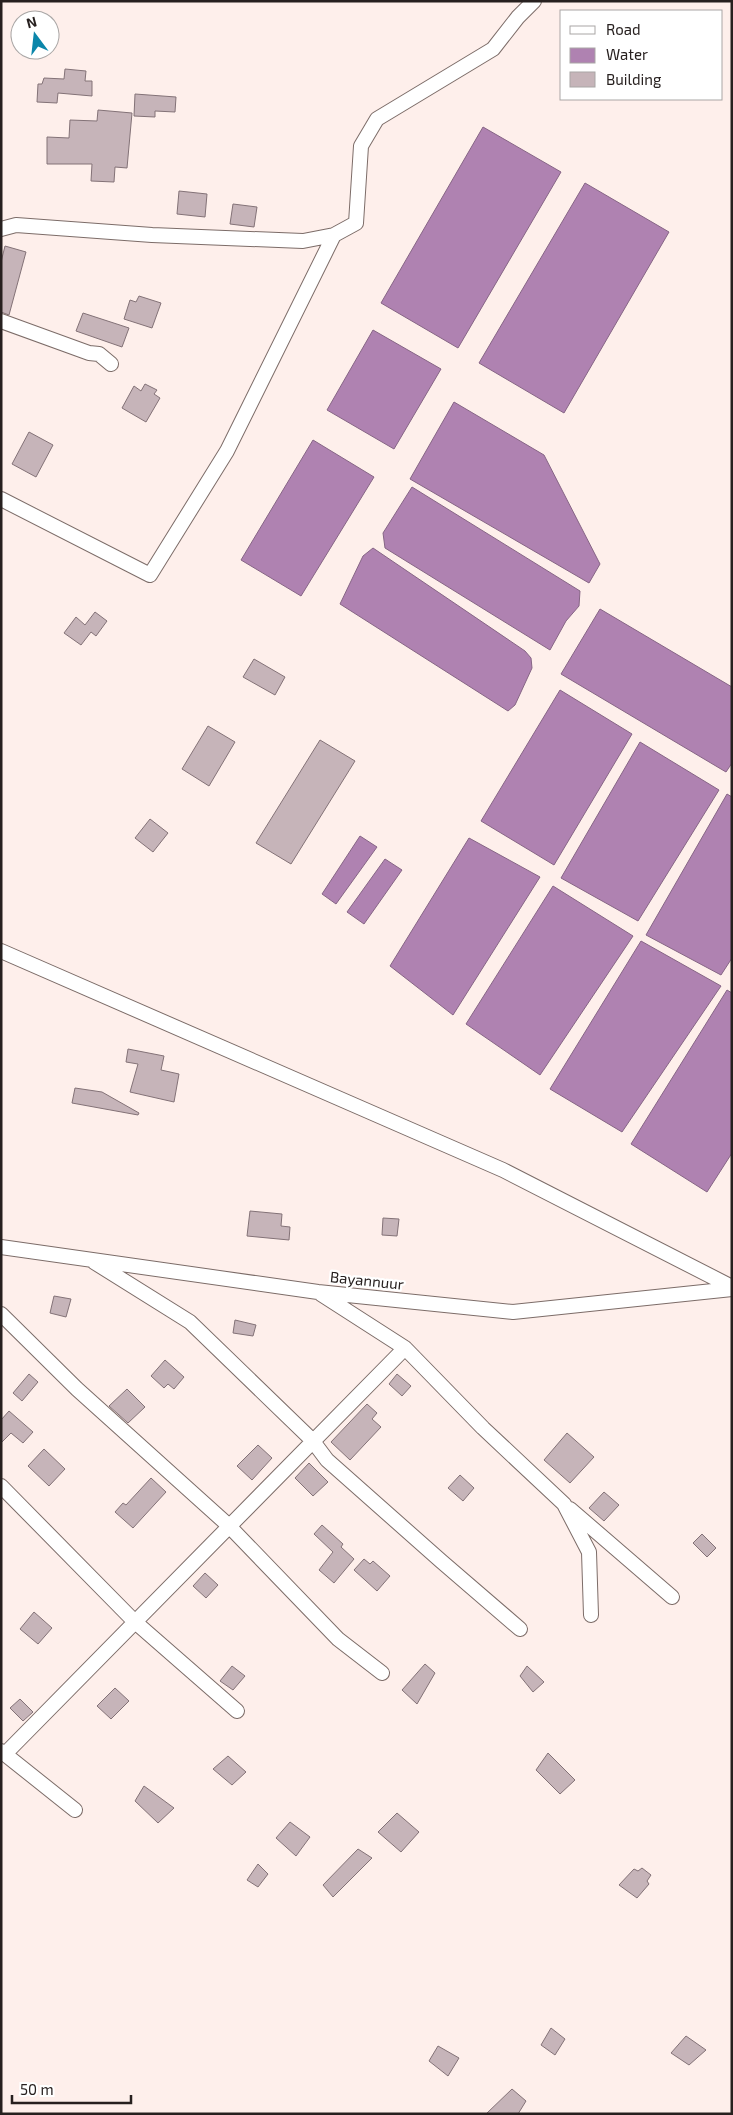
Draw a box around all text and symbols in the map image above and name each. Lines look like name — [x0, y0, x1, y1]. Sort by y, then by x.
north arrow — [10, 10, 60, 60]
legend — [560, 10, 723, 100]
text: N — [24, 12, 39, 31]
text: Road — [606, 20, 641, 38]
text: Water — [606, 45, 648, 63]
text: Building — [606, 70, 662, 88]
street label: Bayannuur — [329, 1267, 405, 1293]
scale bar — [12, 2072, 131, 2104]
text: 50 m — [20, 2080, 54, 2098]

